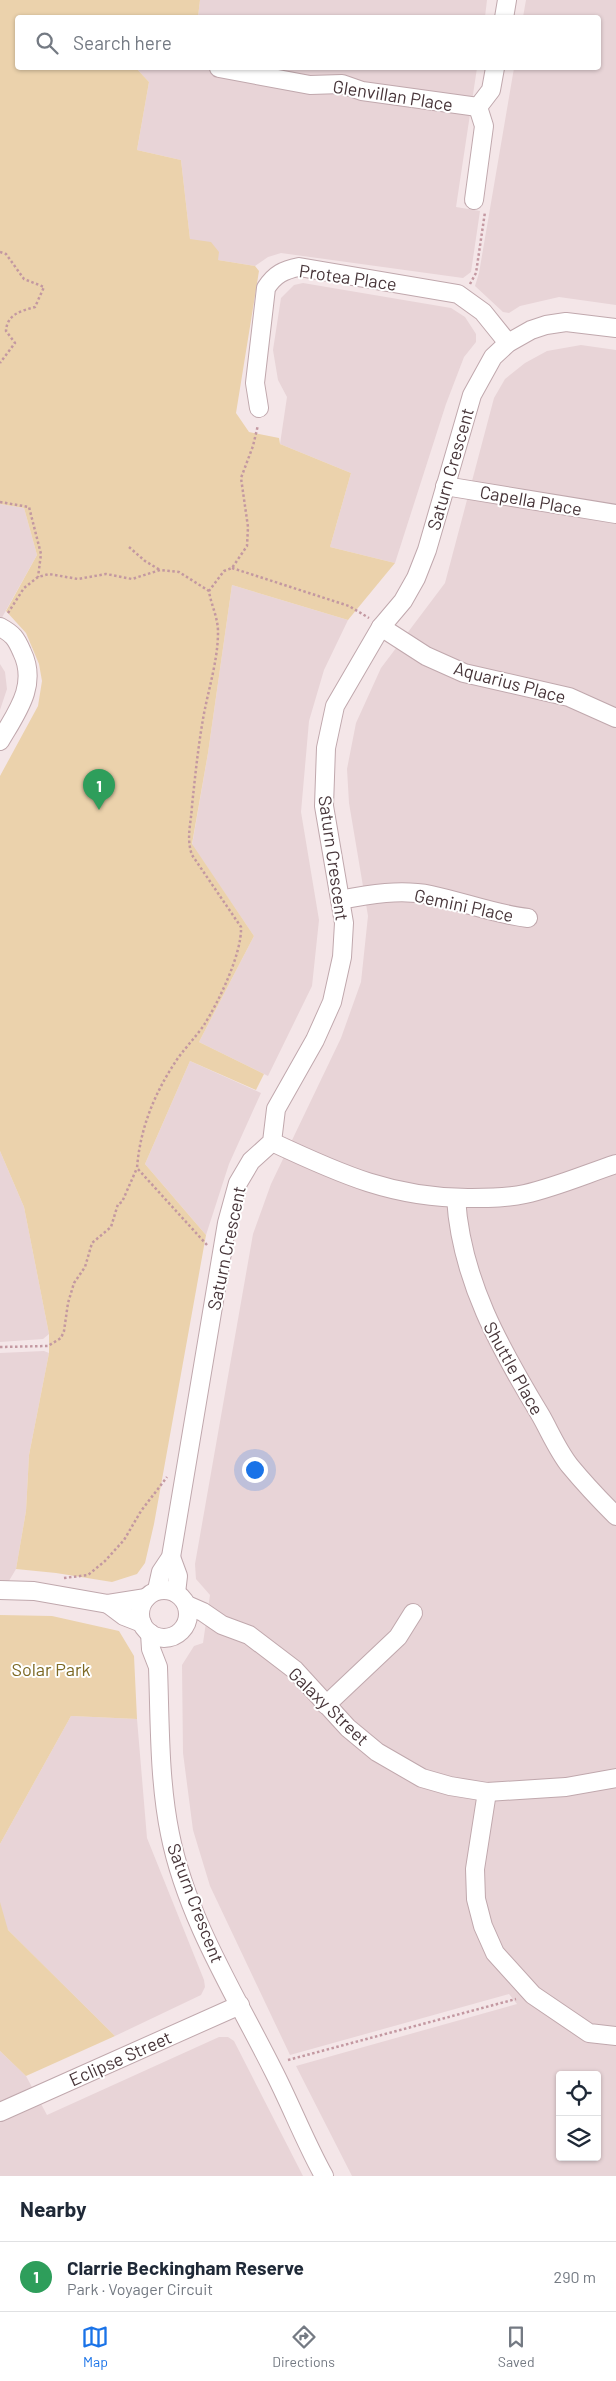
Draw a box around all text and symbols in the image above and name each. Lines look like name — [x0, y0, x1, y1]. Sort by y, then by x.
search box — [15, 15, 601, 70]
icon: search — [33, 29, 61, 57]
text: Search here — [73, 31, 172, 54]
street label: Glenvillan Place — [331, 75, 455, 115]
street label: Protea Place — [298, 259, 398, 295]
street label: Saturn Crescent — [422, 405, 478, 533]
street label: Capella Place — [478, 480, 584, 520]
street label: Aquarius Place — [451, 656, 569, 708]
pin: 1 — [83, 769, 115, 810]
street label: Saturn Crescent — [314, 794, 354, 922]
street label: Gemini Place — [412, 884, 516, 926]
street label: Saturn Crescent — [202, 1184, 250, 1312]
street label: Shuttle Place — [479, 1318, 549, 1418]
your location — [242, 1457, 268, 1483]
park label: Solar Park — [11, 1658, 91, 1680]
street label: Galaxy Street — [284, 1662, 374, 1750]
street label: Saturn Crescent — [163, 1840, 229, 1966]
street label: Eclipse Street — [65, 2026, 175, 2090]
map controls — [556, 2071, 601, 2161]
button: locate — [556, 2071, 601, 2116]
button: layers — [556, 2116, 601, 2161]
text: Nearby — [20, 2196, 86, 2221]
text: Clarrie Beckingham Reserve — [67, 2256, 304, 2279]
text: 1 — [33, 2267, 39, 2286]
text: 290 m — [554, 2267, 596, 2286]
text: Park · Voyager Circuit — [67, 2279, 213, 2298]
tab: Map — [81, 2323, 109, 2370]
tab: Directions — [272, 2323, 335, 2370]
tab: Saved — [498, 2323, 535, 2370]

